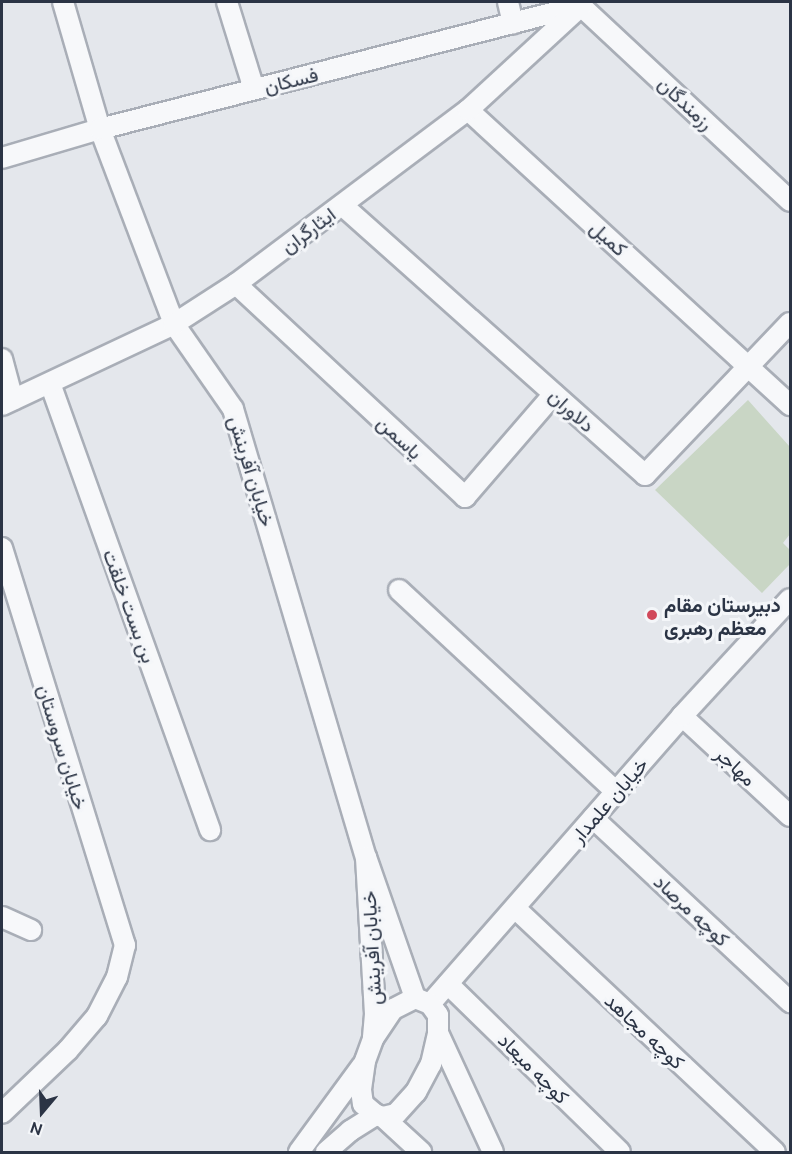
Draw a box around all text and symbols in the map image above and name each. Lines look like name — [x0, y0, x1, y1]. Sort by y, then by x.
street label: فسکان — [261, 62, 321, 98]
street label: رزمندگان — [653, 71, 719, 135]
street label: ایثارگران — [276, 202, 340, 258]
street label: کمیل — [585, 215, 633, 261]
street label: دلاوران — [544, 383, 600, 437]
street label: یاسمن — [372, 410, 428, 464]
street label: خیابان آفرینش — [224, 413, 280, 529]
street label: بن بست خلقت — [98, 546, 162, 666]
place label: دبیرستان مقام معظم رهبری — [664, 592, 781, 639]
marker: دبیرستان مقام معظم رهبری — [645, 608, 659, 622]
street label: خیابان سروستان — [33, 682, 93, 812]
street label: مهاجر — [711, 741, 761, 791]
street label: خیابان علمدار — [565, 752, 653, 848]
street label: کوچه مرصاد — [649, 869, 735, 951]
street label: خیابان آفرینش — [356, 890, 386, 1006]
street label: کوچه مجاهد — [600, 988, 690, 1074]
street label: کوچه میعاد — [494, 1028, 574, 1108]
north arrow — [12, 1082, 72, 1142]
text: N — [28, 1119, 45, 1139]

